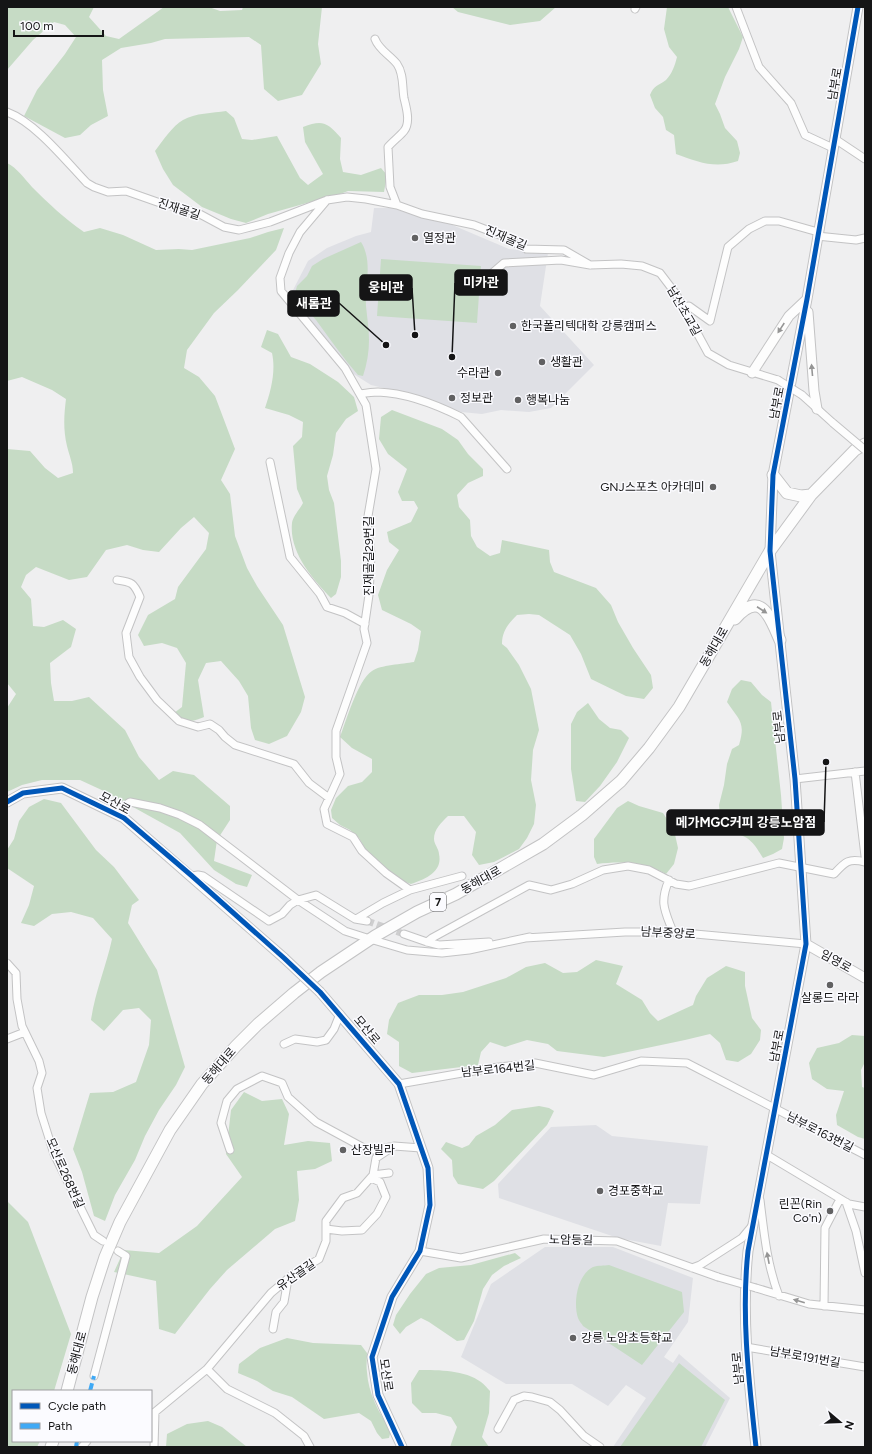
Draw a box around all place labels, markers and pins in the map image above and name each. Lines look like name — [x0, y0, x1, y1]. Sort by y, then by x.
place label: 열정관 — [423, 231, 456, 245]
marker: 열정관 — [410, 233, 420, 243]
callout: 미카관 — [455, 270, 507, 295]
callout: 웅비관 — [360, 275, 412, 300]
callout: 새롬관 — [288, 291, 339, 316]
place label: 한국폴리텍대학 강릉캠퍼스 — [521, 319, 656, 333]
marker: 한국폴리텍대학 강릉캠퍼스 — [508, 321, 518, 331]
place label: 생활관 — [550, 355, 583, 369]
marker: 생활관 — [537, 357, 547, 367]
place label: 수라관 — [457, 366, 490, 380]
marker: 수라관 — [493, 368, 503, 378]
place label: 정보관 — [460, 391, 493, 405]
marker: 정보관 — [447, 393, 457, 403]
place label: 행복나눔 — [526, 393, 570, 407]
marker: 행복나눔 — [513, 395, 523, 405]
place label: GNJ스포츠 아카데미 — [600, 480, 705, 494]
marker: GNJ스포츠 아카데미 — [708, 482, 718, 492]
callout: 메가MGC커피 강릉노암점 — [667, 810, 824, 835]
marker: 살롱드 라라 — [825, 980, 835, 990]
place label: 살롱드 라라 — [801, 991, 859, 1005]
place label: 산장빌라 — [351, 1143, 395, 1157]
marker: 산장빌라 — [338, 1145, 348, 1155]
place label: 경포중학교 — [608, 1184, 663, 1198]
marker: 경포중학교 — [595, 1186, 605, 1196]
place label: 린꼰(Rin Co'n) — [779, 1197, 822, 1225]
marker: 린꼰(Rin Co'n) — [825, 1206, 835, 1216]
place label: 강릉 노암초등학교 — [581, 1331, 672, 1345]
marker: 강릉 노암초등학교 — [568, 1333, 578, 1343]

